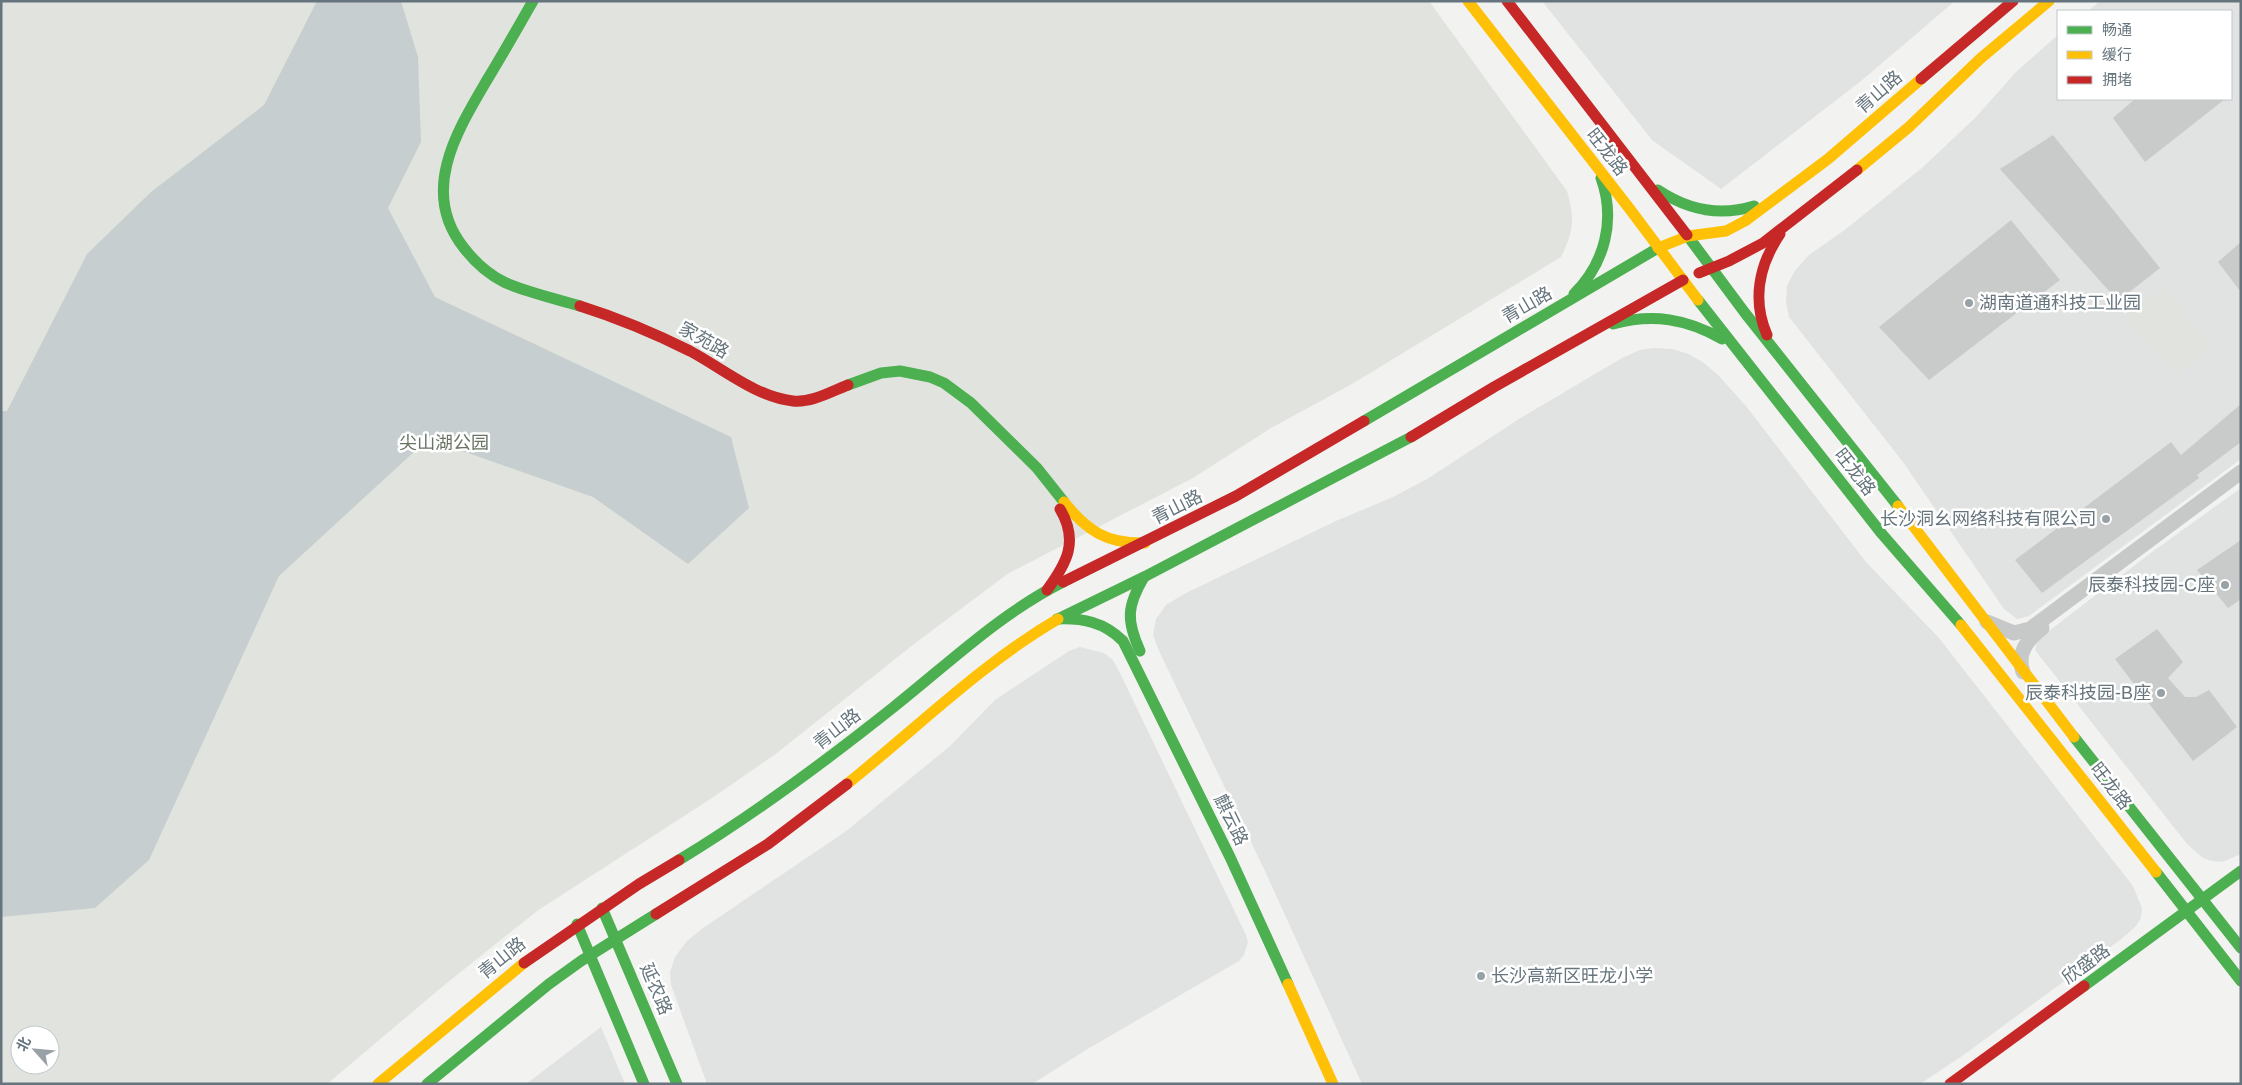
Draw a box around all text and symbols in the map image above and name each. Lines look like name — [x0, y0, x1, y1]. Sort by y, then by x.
legend — [2057, 10, 2232, 100]
text: 畅通 — [2102, 21, 2132, 38]
text: 缓行 — [2102, 46, 2132, 63]
street label: 青山路 — [1852, 67, 1906, 117]
text: 拥堵 — [2102, 71, 2132, 88]
street label: 旺龙路 — [1582, 125, 1632, 179]
street label: 青山路 — [1499, 283, 1555, 327]
place label: 湖南道通科技工业园 — [1979, 293, 2141, 313]
marker: 湖南道通科技工业园 — [1963, 297, 1975, 309]
street label: 家苑路 — [676, 318, 732, 362]
park label: 尖山湖公园 — [399, 433, 489, 453]
street label: 旺龙路 — [1830, 445, 1880, 499]
street label: 青山路 — [1148, 486, 1206, 528]
place label: 长沙洞幺网络科技有限公司 — [1880, 509, 2096, 529]
marker: 长沙洞幺网络科技有限公司 — [2100, 513, 2112, 525]
place label: 辰泰科技园-C座 — [2088, 575, 2215, 595]
marker: 辰泰科技园-C座 — [2219, 579, 2231, 591]
place label: 辰泰科技园-B座 — [2025, 683, 2151, 703]
marker: 辰泰科技园-B座 — [2155, 687, 2167, 699]
street label: 青山路 — [810, 704, 864, 754]
street label: 旺龙路 — [2086, 759, 2136, 813]
street label: 麒云路 — [1210, 791, 1252, 849]
street label: 青山路 — [475, 933, 529, 983]
street label: 欣盛路 — [2058, 940, 2114, 988]
street label: 延农路 — [636, 960, 676, 1018]
place label: 长沙高新区旺龙小学 — [1491, 966, 1653, 986]
marker: 长沙高新区旺龙小学 — [1475, 970, 1487, 982]
north arrow — [10, 1025, 60, 1075]
text: 北 — [13, 1034, 34, 1054]

